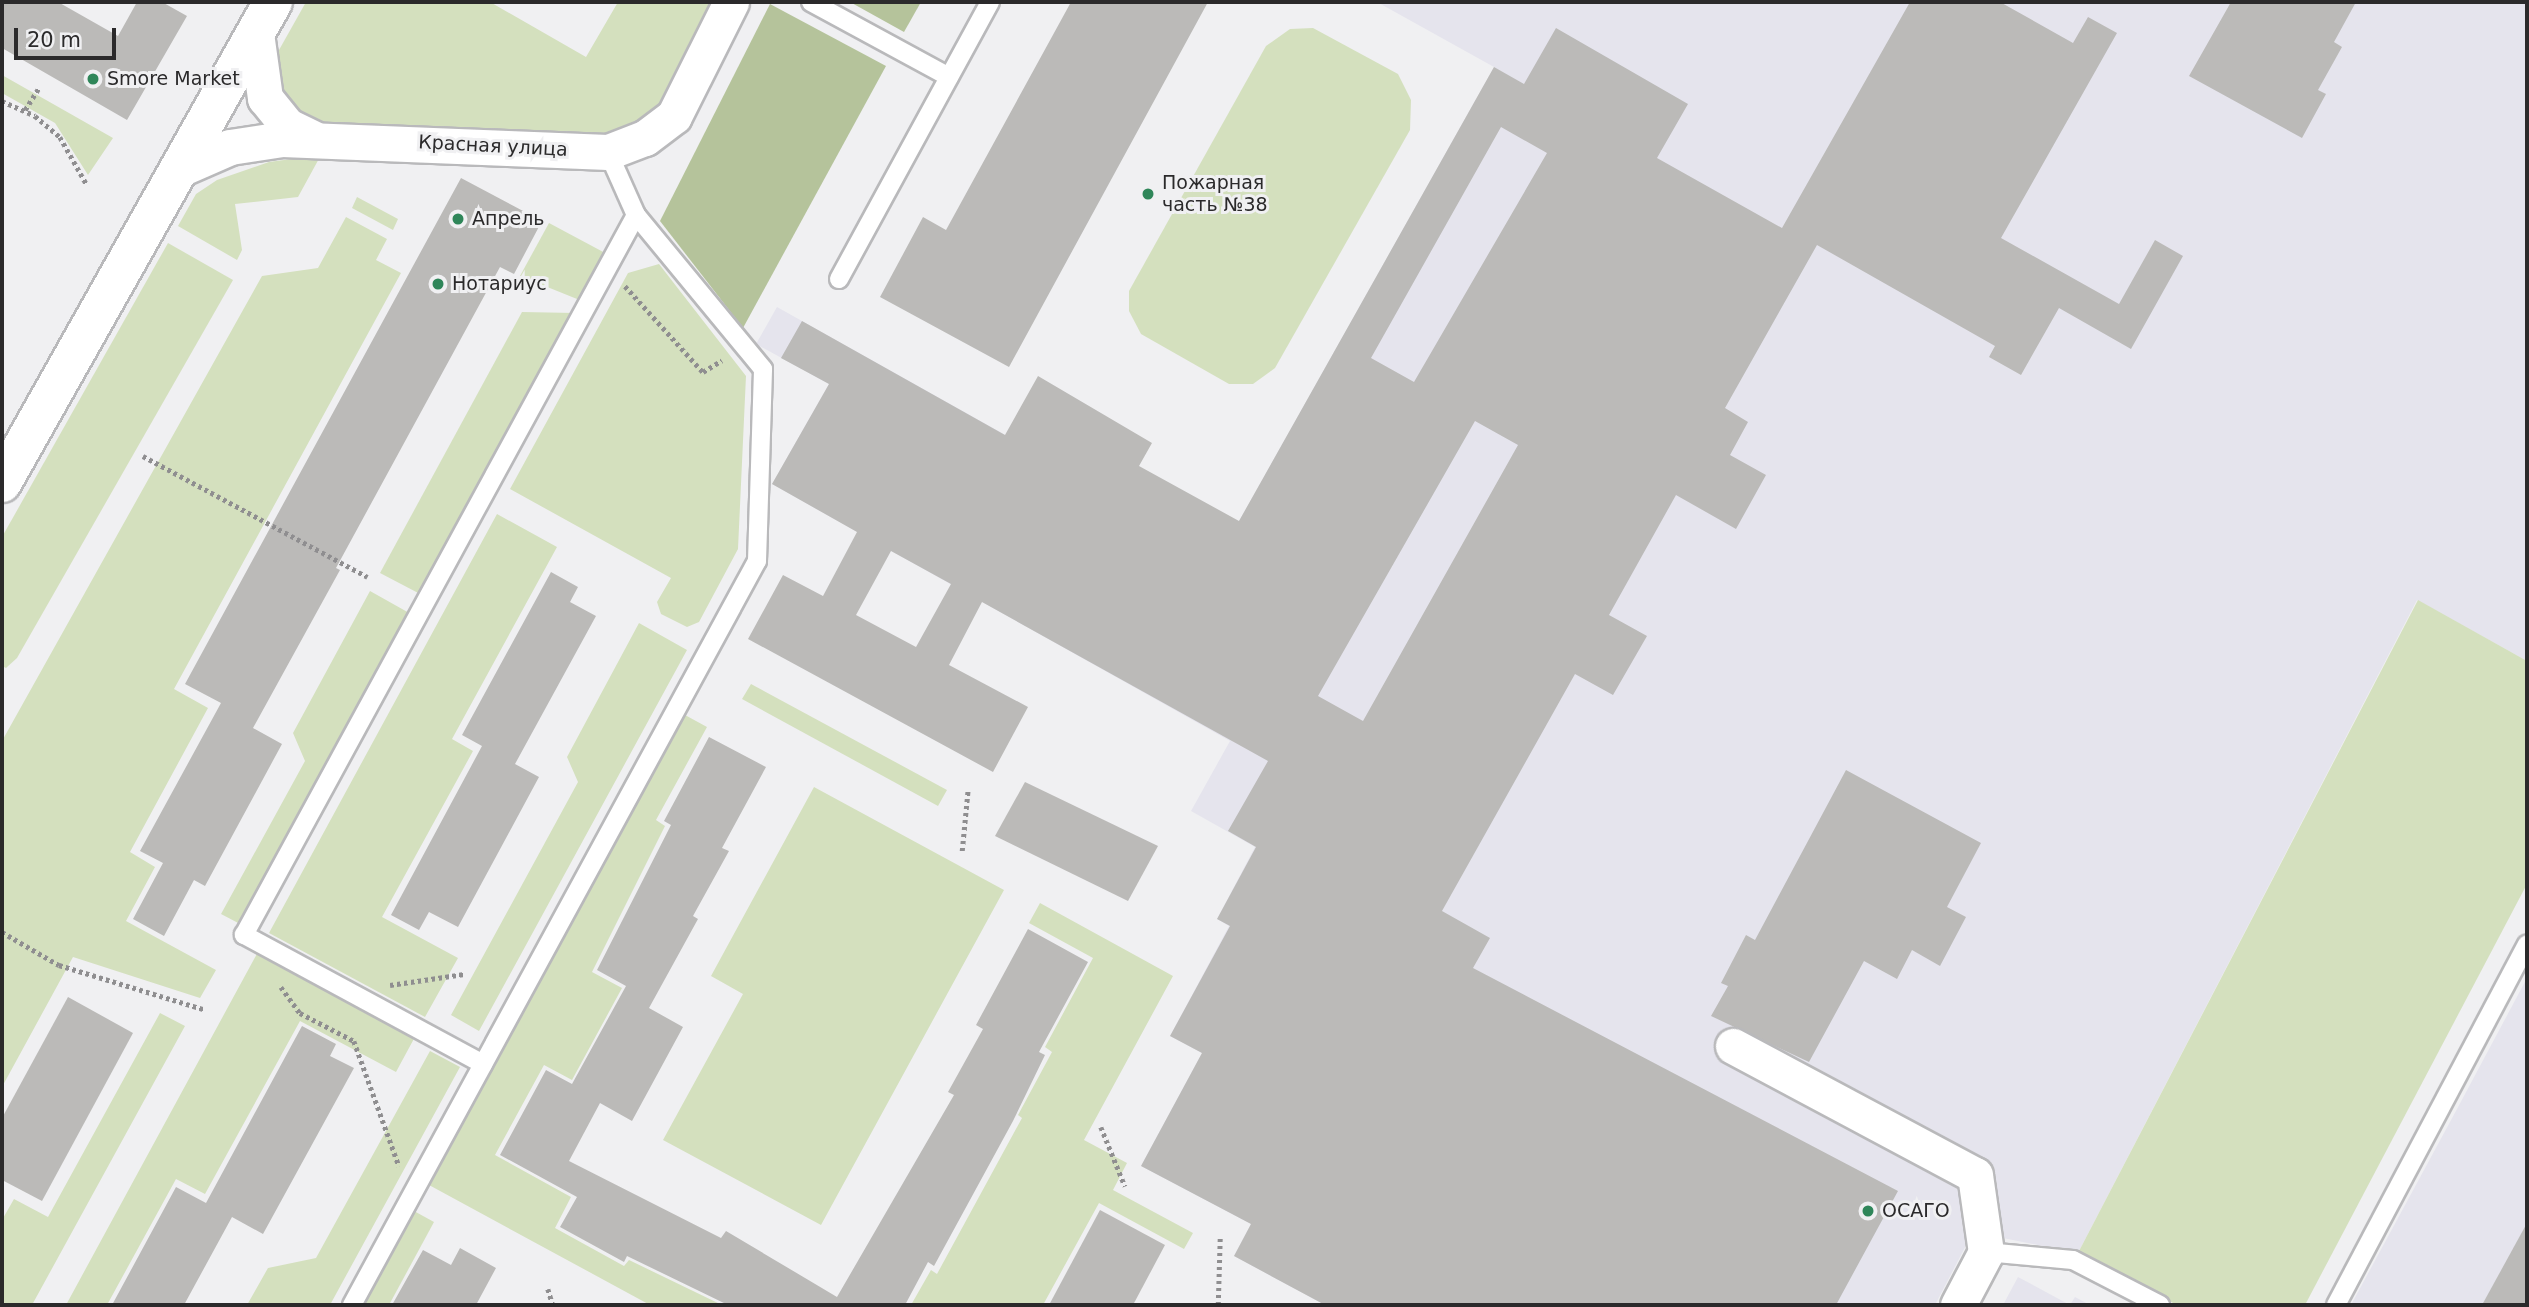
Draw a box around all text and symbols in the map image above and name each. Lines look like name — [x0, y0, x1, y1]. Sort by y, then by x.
scale bar — [18, 14, 119, 58]
text: 20 m — [27, 28, 81, 52]
place label: Smore Market — [107, 68, 240, 90]
marker: Smore Market — [85, 71, 101, 87]
street label: Красная улица — [418, 131, 568, 161]
place label: Пожарная часть №38 — [1162, 172, 1268, 216]
marker: Пожарная часть №38 — [1140, 186, 1156, 202]
place label: Апрель — [472, 208, 545, 230]
marker: Апрель — [450, 211, 466, 227]
place label: Нотариус — [452, 273, 547, 295]
marker: Нотариус — [430, 276, 446, 292]
place label: ОСАГО — [1882, 1200, 1950, 1222]
marker: ОСАГО — [1860, 1203, 1876, 1219]

